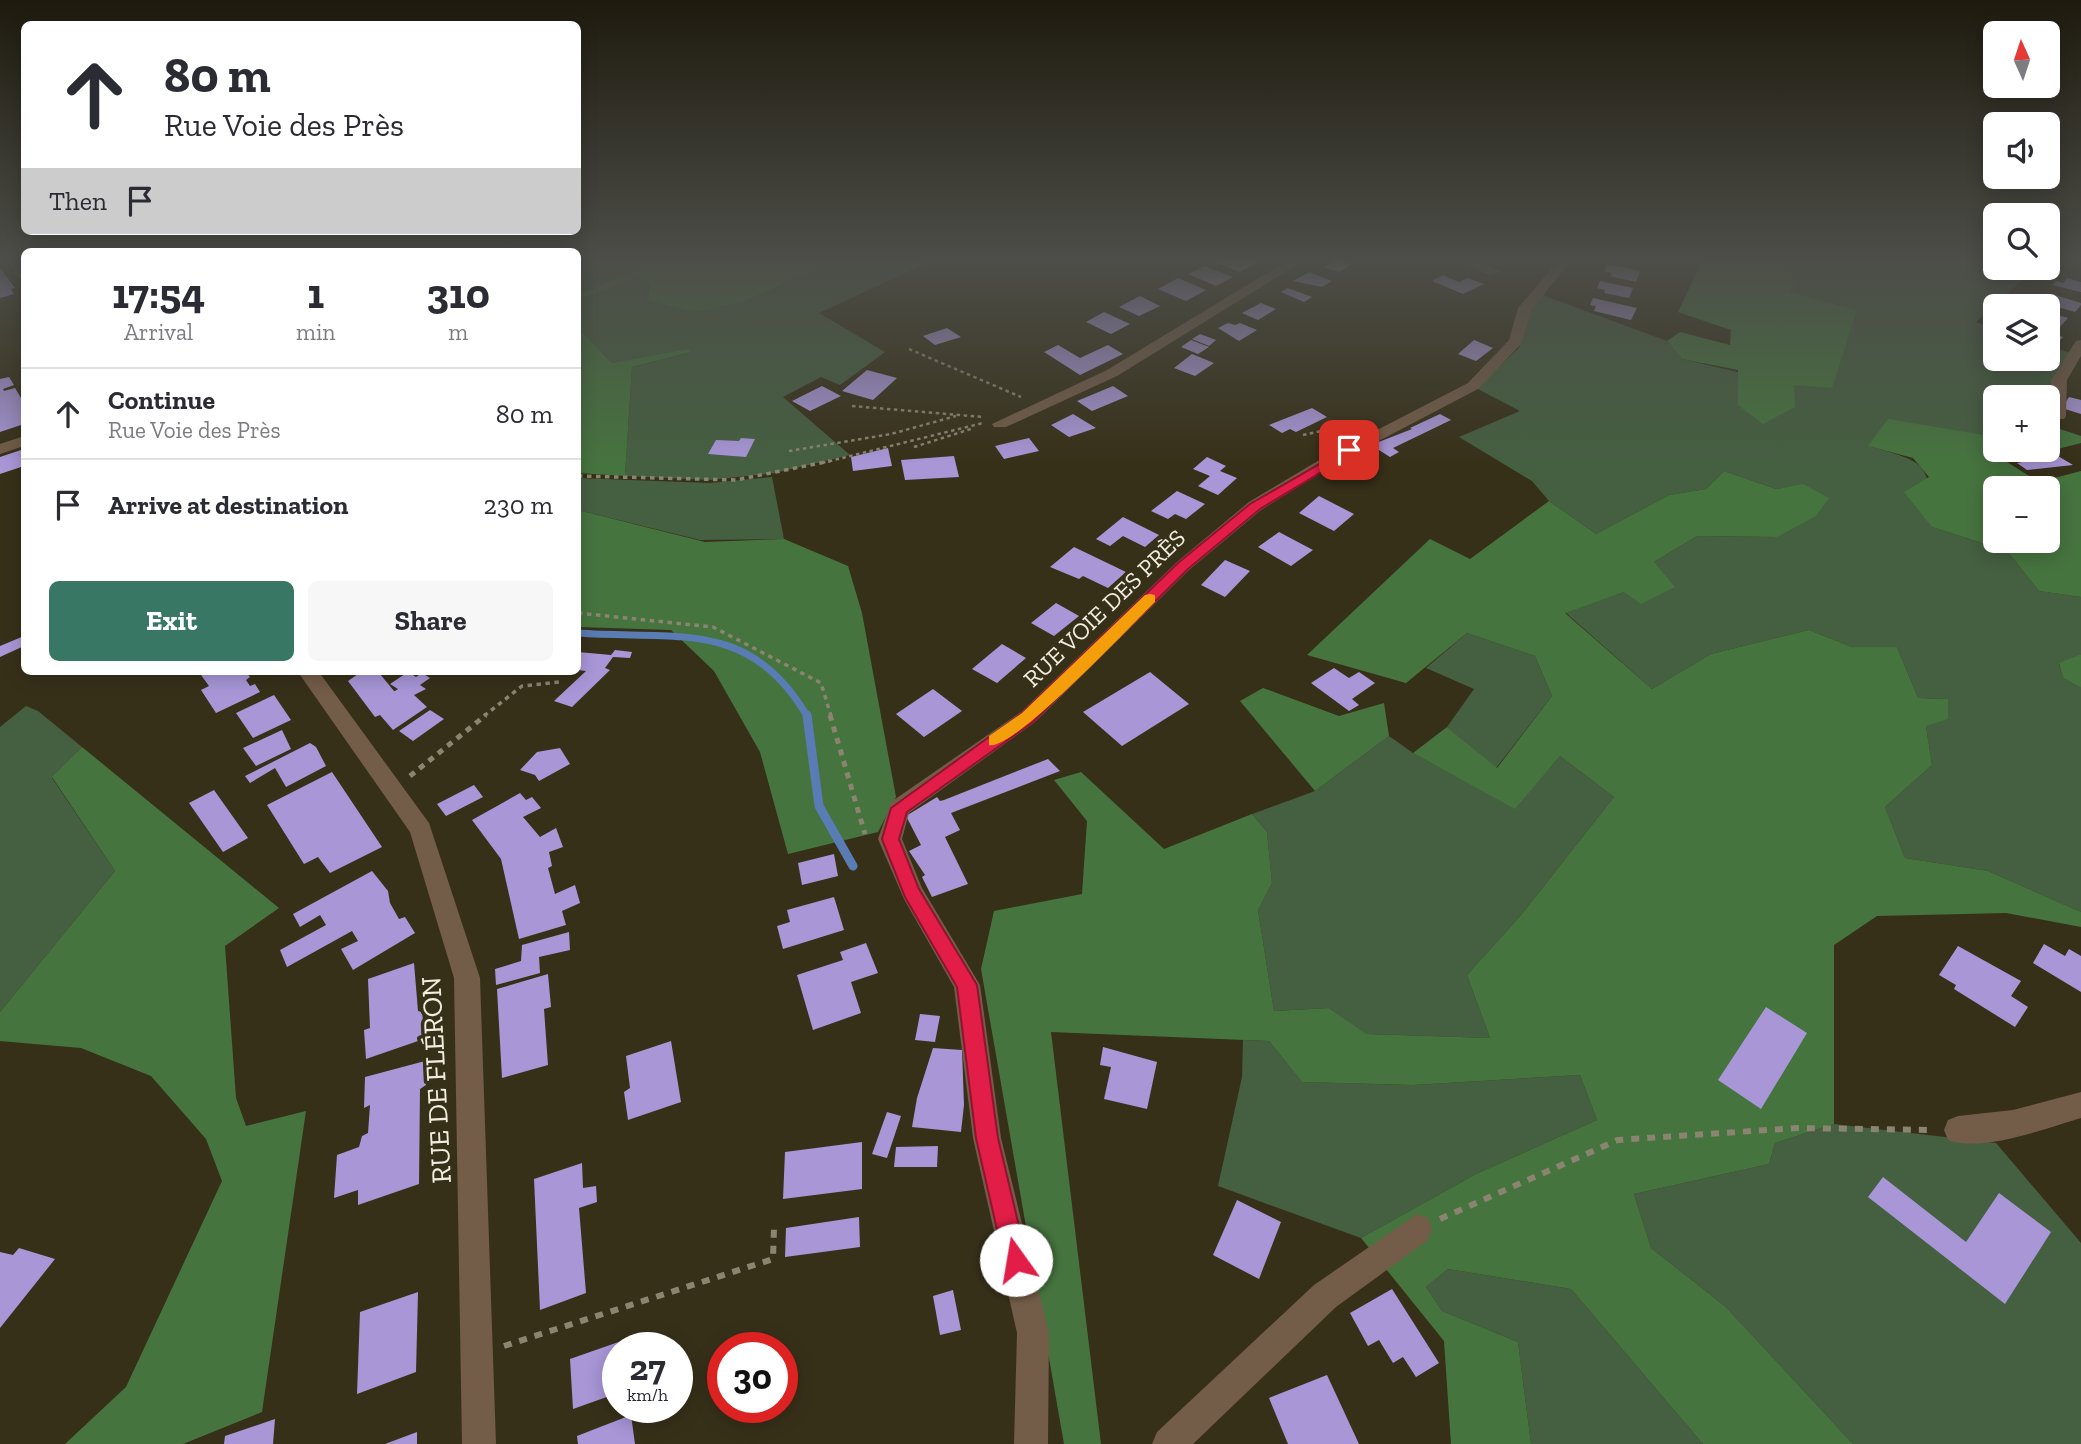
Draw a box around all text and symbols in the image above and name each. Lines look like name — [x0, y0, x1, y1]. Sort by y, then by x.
north arrow — [1983, 21, 2060, 98]
map controls — [1983, 21, 2060, 553]
text: 80 m — [164, 46, 271, 105]
icon: ahead — [49, 49, 140, 140]
text: Rue Voie des Près — [164, 106, 404, 144]
button: sound — [1983, 112, 2060, 189]
icon: arrive — [121, 182, 159, 220]
text: Then — [49, 185, 107, 217]
button: search — [1983, 203, 2060, 280]
text: 17:54 — [112, 268, 205, 319]
text: 1 — [307, 268, 324, 319]
text: 310 — [426, 268, 490, 319]
button: layers — [1983, 294, 2060, 371]
text: Arrival — [124, 318, 193, 346]
text: min — [296, 318, 336, 346]
text: m — [448, 318, 468, 346]
text: Continue — [108, 384, 215, 416]
button: + — [1983, 385, 2060, 462]
icon: ahead — [49, 395, 87, 433]
text: 80 m — [496, 398, 553, 430]
text: Rue Voie des Près — [108, 416, 280, 444]
pin — [1319, 420, 1379, 480]
icon: arrive — [1330, 431, 1368, 469]
button: − — [1983, 476, 2060, 553]
icon: arrive — [49, 486, 87, 524]
text: Arrive at destination — [108, 489, 348, 521]
text: 230 m — [484, 489, 553, 521]
street label: RUE VOIE DES PRÈS — [1017, 523, 1191, 693]
button: Exit — [49, 581, 294, 661]
button: Share — [308, 581, 553, 661]
street label: RUE DE FLÉRON — [414, 976, 458, 1184]
position arrow — [979, 1223, 1053, 1297]
speed limit sign: 30 — [707, 1332, 798, 1423]
text: 27 — [629, 1347, 666, 1389]
text: km/h — [627, 1384, 668, 1406]

